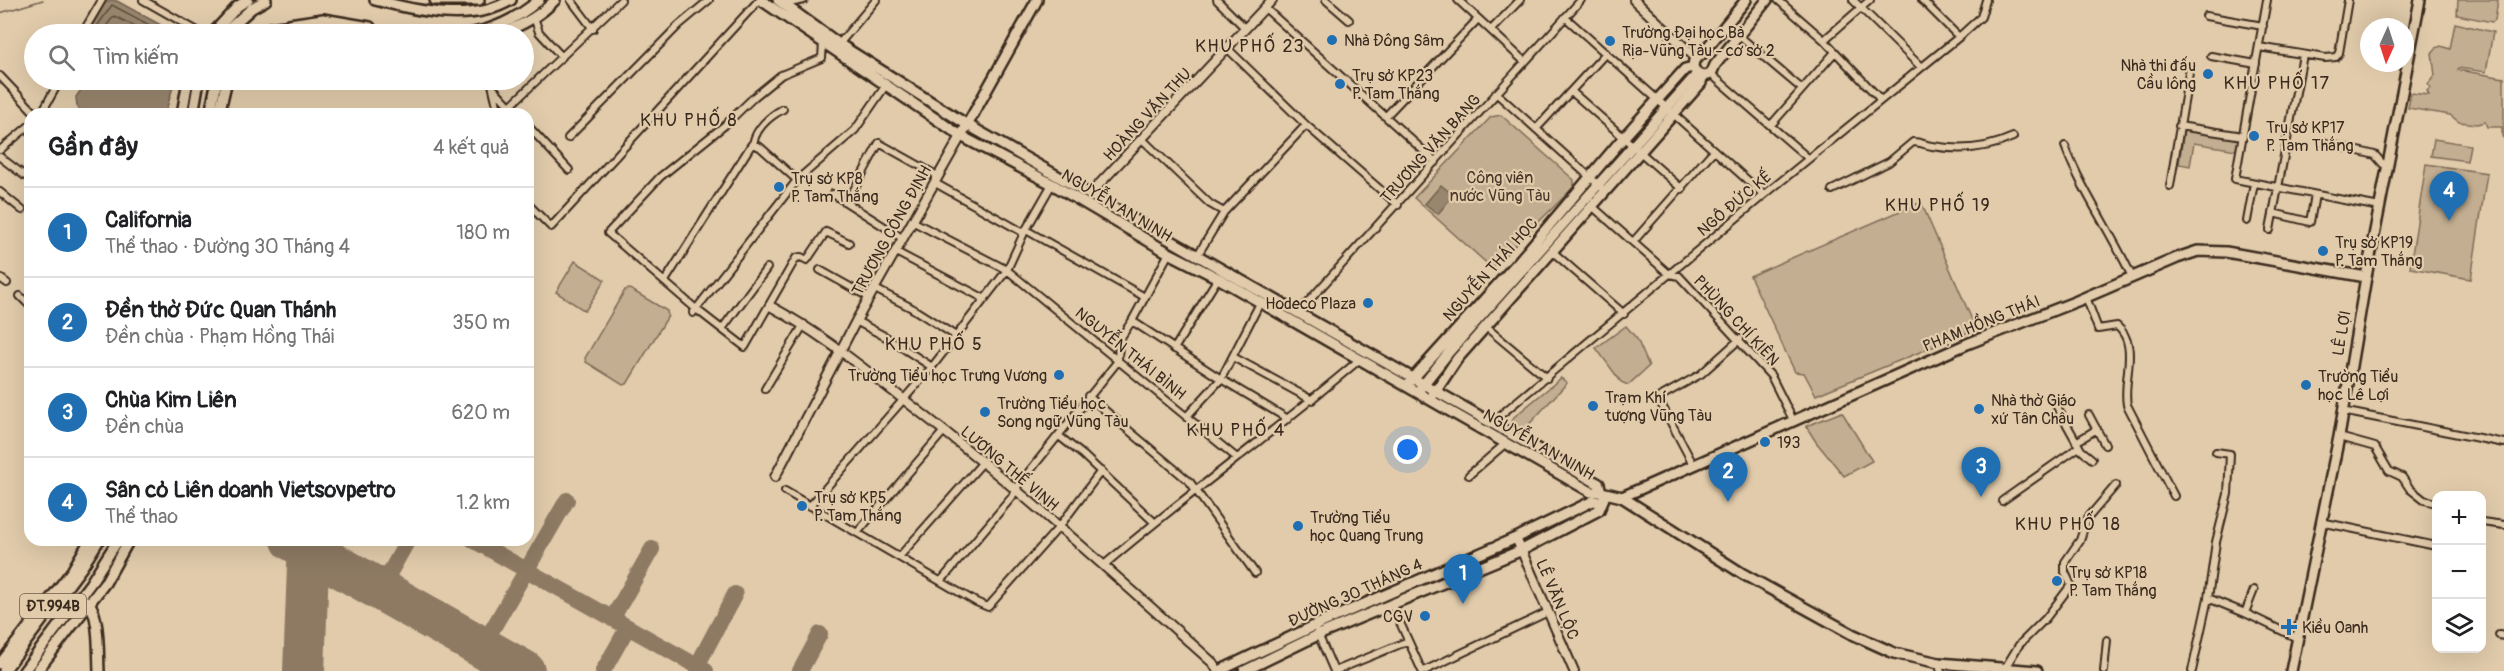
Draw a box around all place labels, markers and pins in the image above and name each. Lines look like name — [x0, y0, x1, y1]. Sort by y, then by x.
place label: Trường Đại học Bà Rịa-Vũng Tàu - cơ sở 2 — [1622, 23, 1775, 61]
place label: Nhà Đông Sâm — [1344, 31, 1444, 51]
marker: Nhà Đông Sâm — [1325, 33, 1339, 47]
marker: Trường Đại học Bà Rịa-Vũng Tàu - cơ sở 2 — [1603, 34, 1617, 48]
place label: Nhà thi đấu Cầu lông — [2121, 56, 2196, 94]
place label: Trụ sở KP23 P. Tam Thắng — [1352, 66, 1440, 104]
marker: Nhà thi đấu Cầu lông — [2201, 67, 2215, 81]
marker: Trụ sở KP23 P. Tam Thắng — [1333, 77, 1347, 91]
place label: Trụ sở KP17 P. Tam Thắng — [2266, 118, 2354, 156]
marker: Trụ sở KP17 P. Tam Thắng — [2247, 129, 2261, 143]
place label: Trụ sở KP8 P. Tam Thắng — [791, 169, 879, 207]
pin: 4 — [2430, 172, 2468, 221]
marker: Trụ sở KP8 P. Tam Thắng — [772, 180, 786, 194]
place label: Trụ sở KP19 P. Tam Thắng — [2335, 233, 2423, 271]
marker: Trụ sở KP19 P. Tam Thắng — [2316, 244, 2330, 258]
place label: Hodeco Plaza — [1265, 294, 1356, 314]
marker: Hodeco Plaza — [1361, 296, 1375, 310]
place label: Trường Tiểu học Trưng Vương — [848, 366, 1047, 386]
place label: Trường Tiểu học Lê Lợi — [2318, 367, 2398, 405]
marker: Trường Tiểu học Trưng Vương — [1052, 368, 1066, 382]
marker: Trường Tiểu học Lê Lợi — [2299, 378, 2313, 392]
place label: Trạm Khí tượng Vũng Tàu — [1604, 388, 1712, 426]
place label: Nhà thờ Giáo xứ Tân Châu — [1991, 391, 2077, 429]
place label: Trường Tiểu học Song ngữ Vũng Tàu — [997, 394, 1128, 432]
marker: Trạm Khí tượng Vũng Tàu — [1586, 399, 1600, 413]
marker: Nhà thờ Giáo xứ Tân Châu — [1972, 402, 1986, 416]
marker: Trường Tiểu học Song ngữ Vũng Tàu — [978, 405, 992, 419]
place label: 193 — [1777, 433, 1800, 453]
marker: 193 — [1758, 435, 1772, 449]
pin: 3 — [1962, 448, 2000, 497]
pin: 2 — [1708, 452, 1748, 502]
place label: Trụ sở KP5 P. Tam Thắng — [814, 488, 902, 526]
marker: Trụ sở KP5 P. Tam Thắng — [795, 499, 809, 513]
place label: Trường Tiểu học Quang Trung — [1310, 508, 1423, 546]
marker: Trường Tiểu học Quang Trung — [1291, 519, 1305, 533]
pin: 1 — [1444, 554, 1482, 604]
place label: Trụ sở KP18 P. Tam Thắng — [2069, 563, 2157, 601]
marker: Trụ sở KP18 P. Tam Thắng — [2050, 574, 2064, 588]
place label: CGV — [1383, 607, 1413, 627]
marker: CGV — [1418, 609, 1432, 623]
marker: Kiều Oanh — [2280, 618, 2298, 636]
place label: Kiều Oanh — [2302, 618, 2368, 638]

